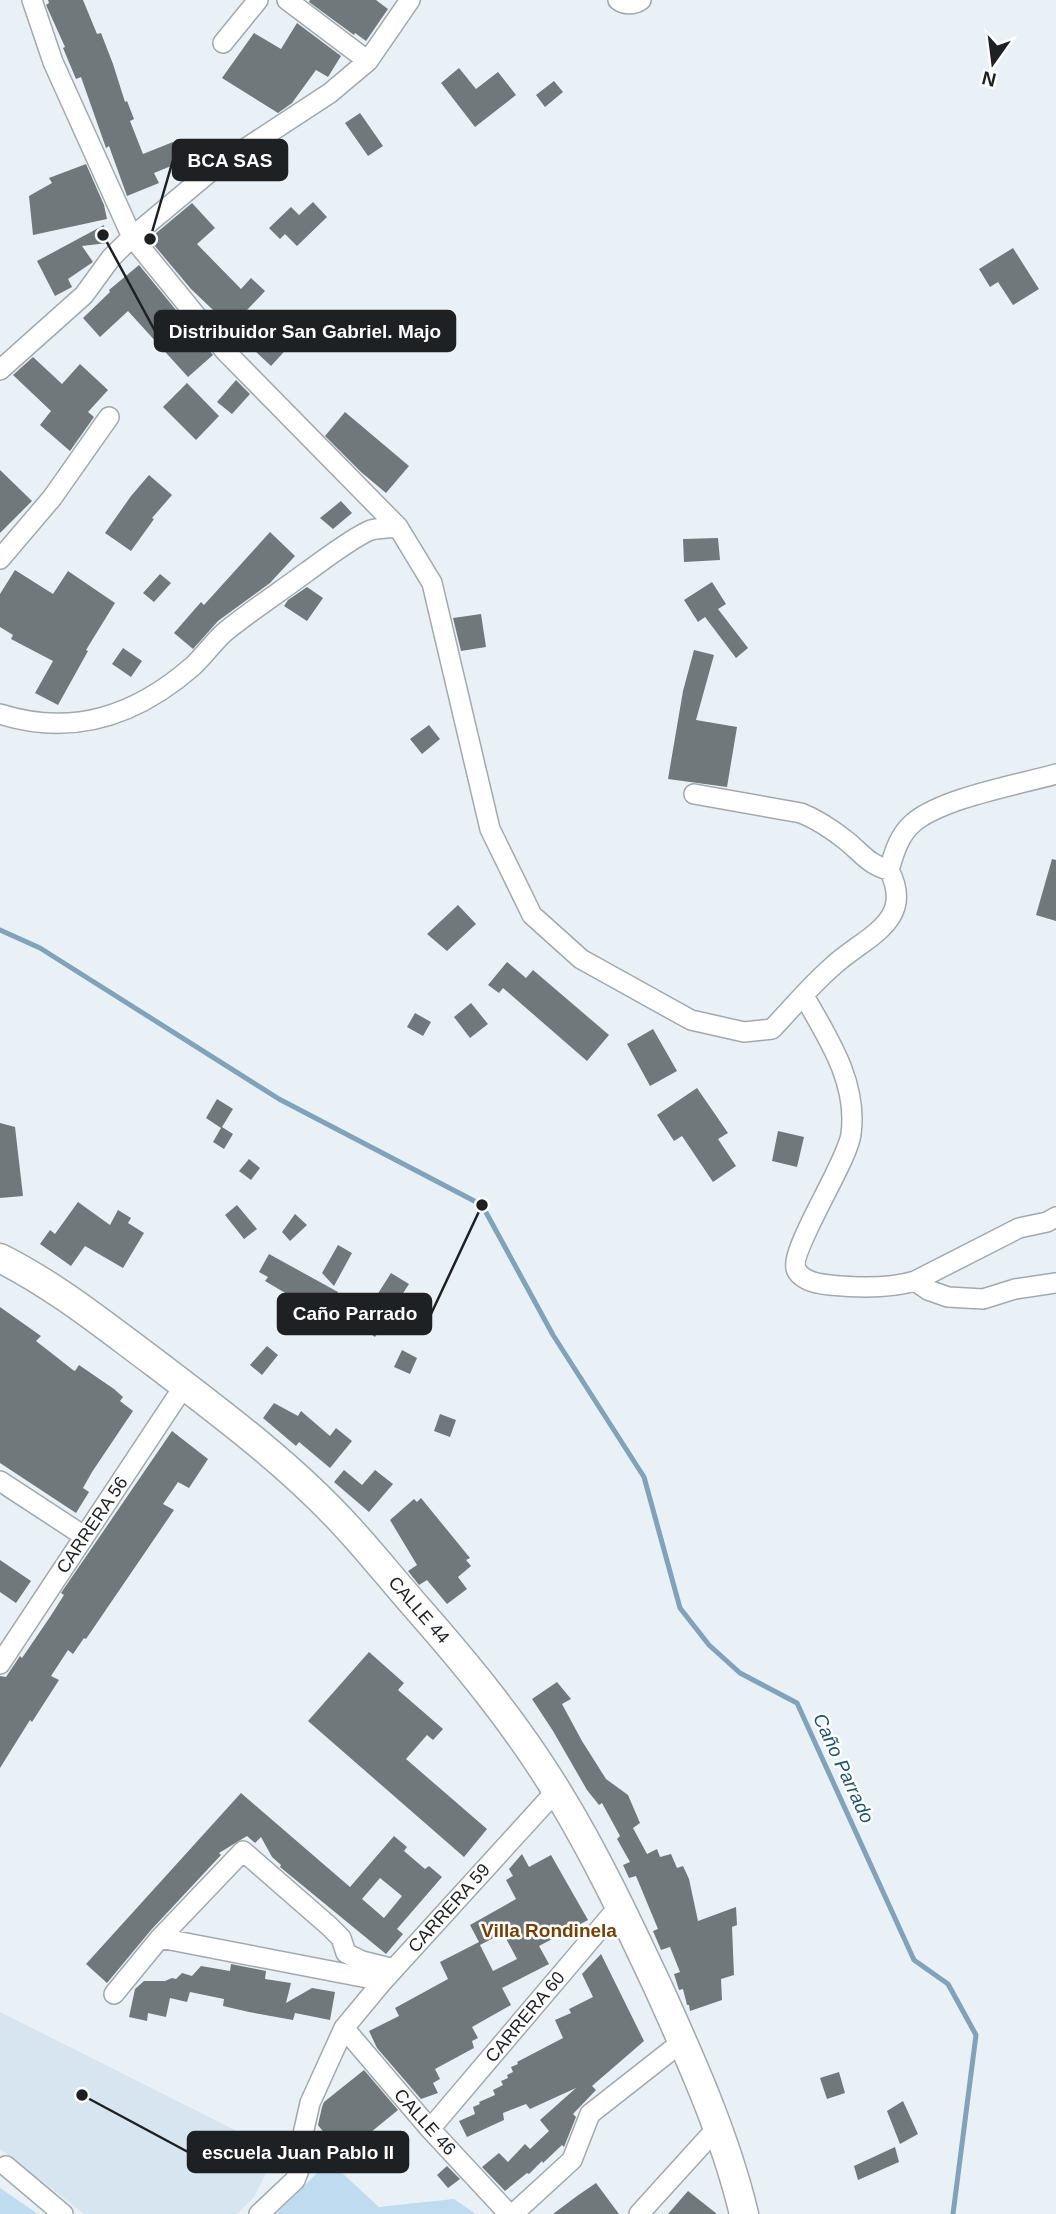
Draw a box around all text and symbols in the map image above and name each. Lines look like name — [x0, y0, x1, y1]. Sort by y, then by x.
north arrow — [958, 28, 1028, 98]
text: N — [980, 67, 998, 91]
callout: BCA SAS — [173, 140, 287, 180]
text: BCA SAS — [188, 150, 272, 171]
callout: Distribuidor San Gabriel. Majo — [155, 311, 455, 351]
text: Distribuidor San Gabriel. Majo — [169, 321, 441, 342]
callout: Caño Parrado — [278, 1294, 431, 1334]
text: Caño Parrado — [293, 1303, 417, 1324]
street label: CARRERA 56 — [52, 1473, 132, 1577]
street label: CALLE 44 — [385, 1572, 453, 1648]
water label: Caño Parrado — [809, 1710, 878, 1826]
street label: CARRERA 59 — [404, 1860, 494, 1956]
district label: Villa Rondinela — [481, 1920, 617, 1941]
street label: CARRERA 60 — [481, 1968, 569, 2066]
street label: CALLE 46 — [390, 2085, 460, 2159]
callout: escuela Juan Pablo II — [188, 2132, 408, 2172]
text: escuela Juan Pablo II — [202, 2142, 394, 2163]

